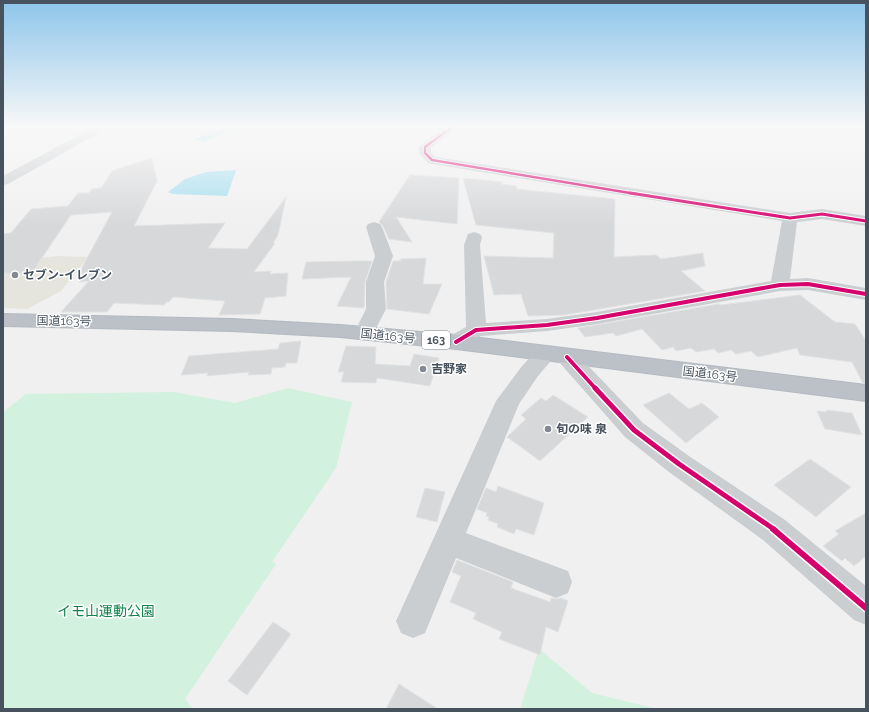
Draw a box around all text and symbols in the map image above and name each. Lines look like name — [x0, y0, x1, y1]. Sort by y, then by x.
place label: セブン-イレブン — [23, 268, 112, 282]
marker: セブン-イレブン — [10, 270, 20, 280]
street label: 国道163号 — [36, 314, 92, 328]
street label: 国道163号 — [360, 326, 416, 346]
road number: 163 — [422, 331, 450, 349]
place label: 吉野家 — [431, 362, 467, 376]
marker: 吉野家 — [418, 364, 428, 374]
street label: 国道163号 — [682, 364, 738, 384]
place label: 旬の味 泉 — [556, 422, 607, 436]
marker: 旬の味 泉 — [543, 424, 553, 434]
park label: イモ山運動公園 — [57, 603, 155, 619]

